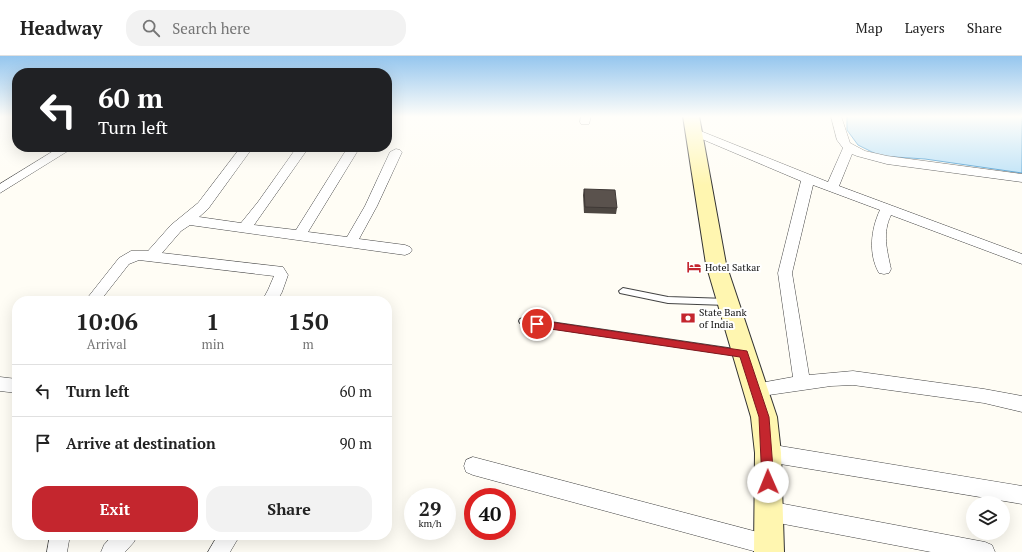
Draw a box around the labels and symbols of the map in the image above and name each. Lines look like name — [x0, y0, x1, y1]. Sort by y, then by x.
hotel icon: Hotel Satkar — [686, 259, 702, 275]
place label: Hotel Satkar — [705, 261, 760, 274]
place label: State Bank of India — [699, 306, 747, 331]
pin — [520, 307, 554, 341]
bank icon: State Bank of India — [680, 310, 696, 326]
position arrow — [747, 461, 789, 503]
speed limit sign: 40 — [464, 488, 516, 540]

